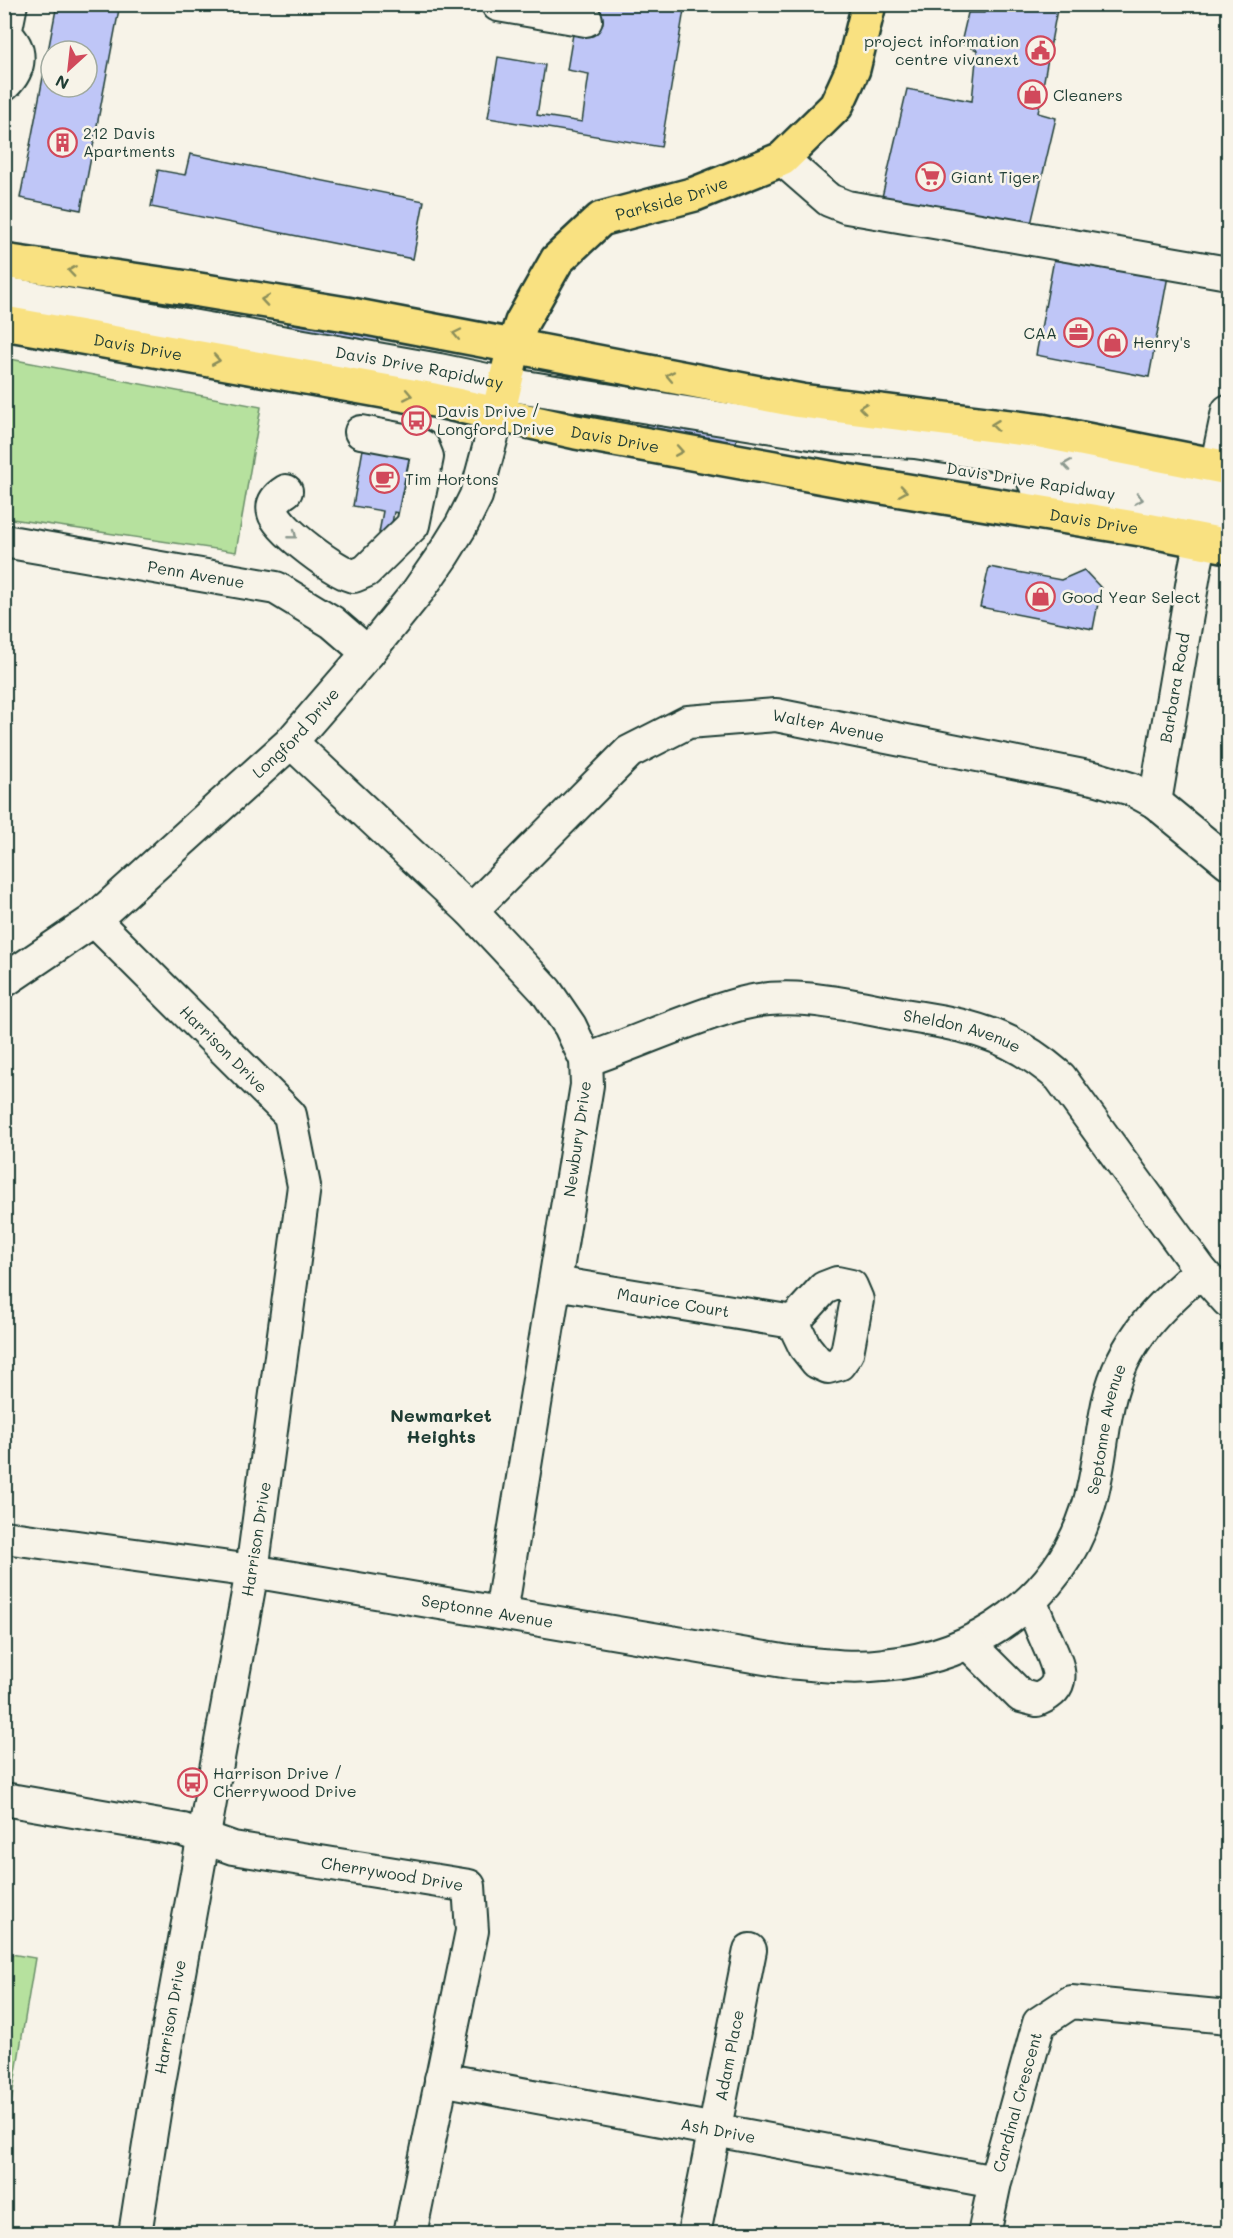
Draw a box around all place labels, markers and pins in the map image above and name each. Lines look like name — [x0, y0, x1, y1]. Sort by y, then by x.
place label: project information centre vivanext — [864, 30, 1019, 69]
public building icon: project information centre vivanext — [1024, 34, 1056, 66]
shop icon: Cleaners — [1016, 79, 1048, 111]
place label: Cleaners — [1053, 84, 1123, 105]
place label: 212 Davis Apartments — [83, 122, 175, 161]
building icon: 212 Davis Apartments — [46, 126, 78, 158]
supermarket icon: Giant Tiger — [914, 161, 946, 193]
place label: Giant Tiger — [951, 166, 1040, 187]
office icon: CAA — [1062, 317, 1094, 349]
place label: CAA — [1023, 322, 1057, 343]
shop icon: Henry's — [1096, 326, 1128, 358]
place label: Henry's — [1133, 331, 1191, 352]
place label: Davis Drive / Longford Drive — [437, 400, 554, 439]
bus stop icon: Davis Drive / Longford Drive — [400, 404, 432, 436]
cafe icon: Tim Hortons — [368, 463, 400, 495]
place label: Tim Hortons — [405, 468, 499, 489]
shop icon: Good Year Select — [1025, 581, 1057, 613]
place label: Good Year Select — [1062, 586, 1201, 607]
place label: Harrison Drive / Cherrywood Drive — [213, 1762, 357, 1801]
bus stop icon: Harrison Drive / Cherrywood Drive — [176, 1766, 208, 1798]

